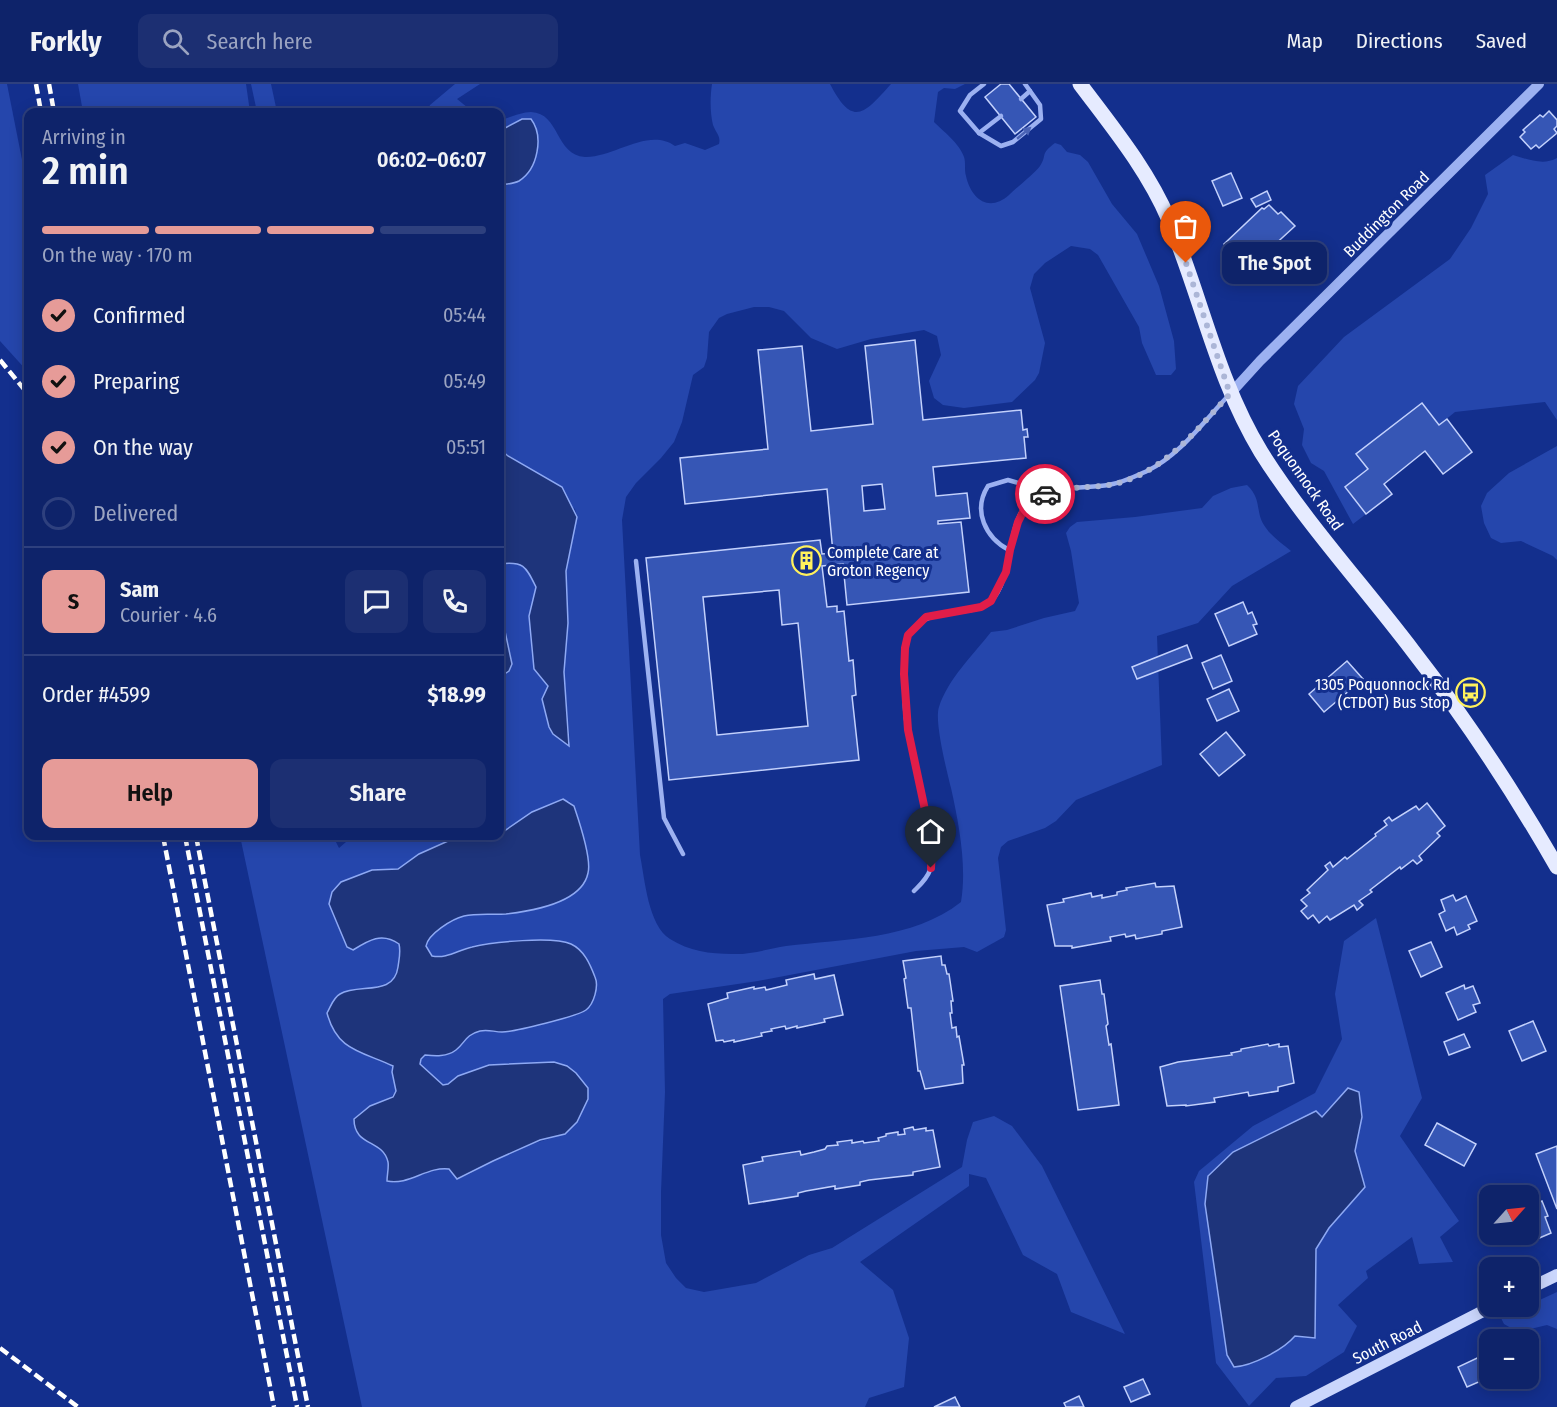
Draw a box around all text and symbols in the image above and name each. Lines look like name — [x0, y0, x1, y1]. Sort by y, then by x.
search box — [138, 14, 558, 68]
text: Forkly — [30, 25, 102, 58]
icon: search — [159, 25, 192, 58]
text: Search here — [207, 28, 313, 55]
text: Map — [1286, 28, 1323, 54]
text: Directions — [1356, 28, 1443, 54]
text: Saved — [1476, 28, 1527, 54]
text: Arriving in — [42, 125, 126, 149]
one-way arrow — [1016, 126, 1032, 139]
text: 06:02–06:07 — [377, 146, 486, 173]
text: 2 min — [42, 148, 129, 194]
street label: Buddington Road — [1340, 168, 1433, 261]
pin — [1160, 201, 1211, 263]
icon: bag — [1169, 210, 1202, 243]
callout: The Spot — [1222, 242, 1327, 284]
text: On the way · 170 m — [42, 243, 193, 267]
text: The Spot — [1238, 251, 1311, 275]
icon: check — [42, 299, 75, 332]
text: Confirmed — [93, 302, 186, 329]
text: 05:44 — [443, 303, 486, 327]
icon: check — [42, 365, 75, 398]
text: Preparing — [93, 368, 179, 395]
text: 05:49 — [443, 369, 486, 393]
street label: Poquonnock Road — [1264, 426, 1347, 534]
icon: check — [42, 431, 75, 464]
text: On the way — [93, 434, 193, 461]
text: 05:51 — [446, 435, 486, 459]
courier — [1015, 464, 1075, 524]
icon: car — [1029, 478, 1062, 511]
text: Delivered — [93, 500, 178, 527]
place label: Complete Care at Groton Regency — [827, 543, 939, 580]
building icon: Complete Care at Groton Regency — [790, 545, 822, 577]
button: chat — [345, 570, 408, 633]
button: phone — [423, 570, 486, 633]
text: Sam — [120, 576, 159, 603]
text: S — [68, 588, 79, 615]
text: Courier · 4.6 — [120, 603, 217, 627]
place label: 1305 Poquonnock Rd (CTDOT) Bus Stop — [1315, 675, 1450, 712]
bus stop icon: 1305 Poquonnock Rd (CTDOT) Bus Stop — [1455, 677, 1487, 709]
text: Order #4599 — [42, 681, 150, 708]
text: $18.99 — [428, 681, 486, 708]
button: Help — [42, 759, 258, 828]
button: Share — [270, 759, 486, 828]
pin — [905, 806, 956, 868]
icon: home — [914, 815, 947, 848]
north arrow — [1479, 1185, 1539, 1245]
map controls — [1479, 1185, 1539, 1389]
button: + — [1479, 1257, 1539, 1317]
street label: South Road — [1349, 1317, 1425, 1368]
button: − — [1479, 1329, 1539, 1389]

